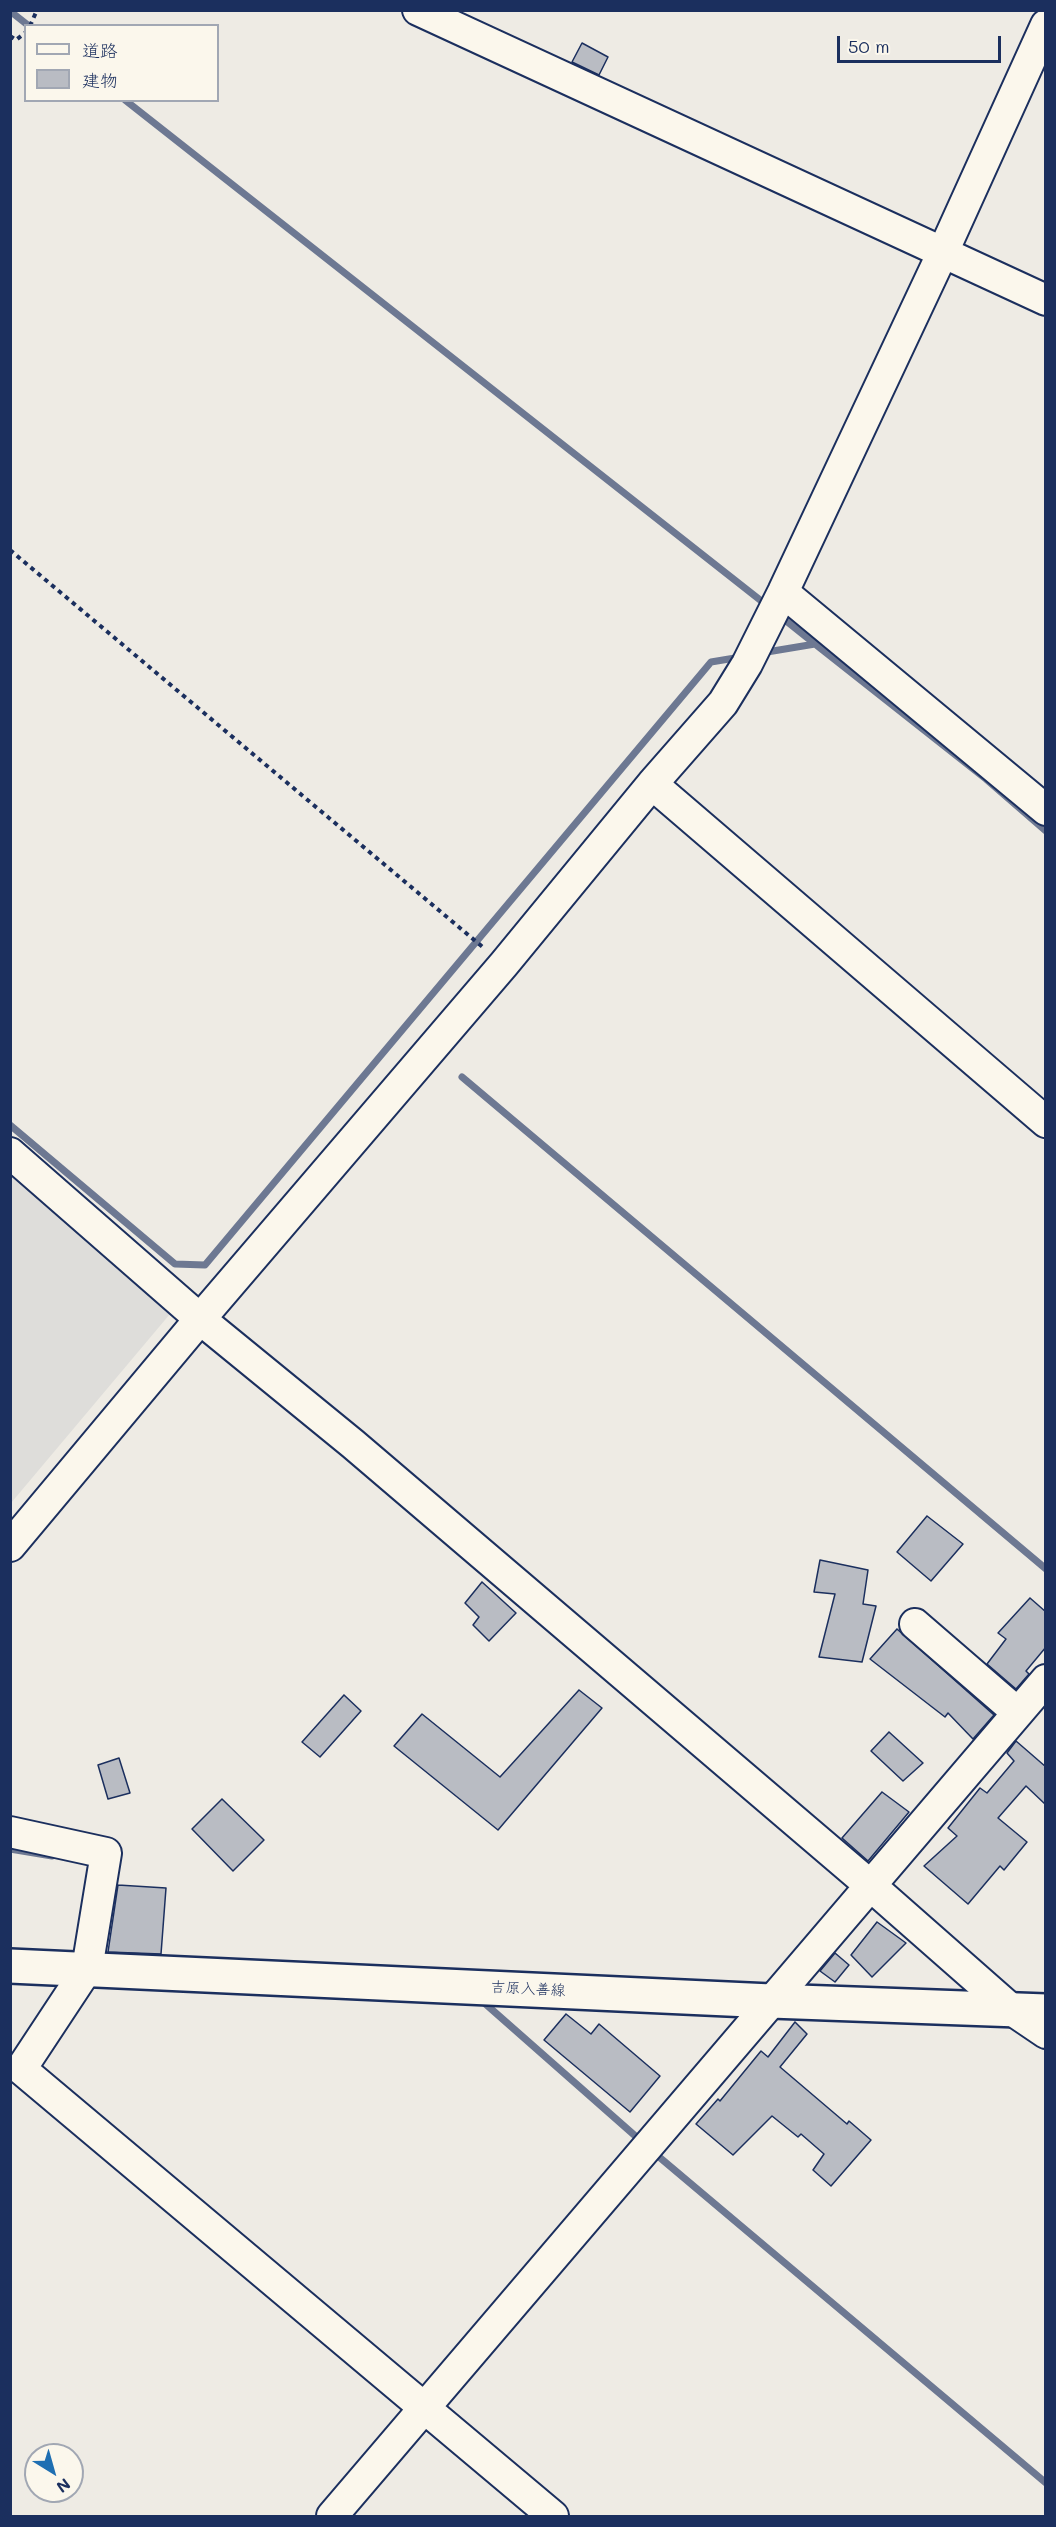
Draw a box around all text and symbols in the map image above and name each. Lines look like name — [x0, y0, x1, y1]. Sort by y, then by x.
legend — [24, 24, 219, 102]
scale bar — [840, 24, 1004, 62]
text: 50 m — [848, 34, 890, 58]
text: 道路 — [82, 38, 118, 62]
text: 建物 — [82, 68, 118, 92]
street label: 吉原入善線 — [490, 1978, 566, 2000]
north arrow — [24, 2443, 84, 2503]
text: N — [53, 2474, 75, 2498]

